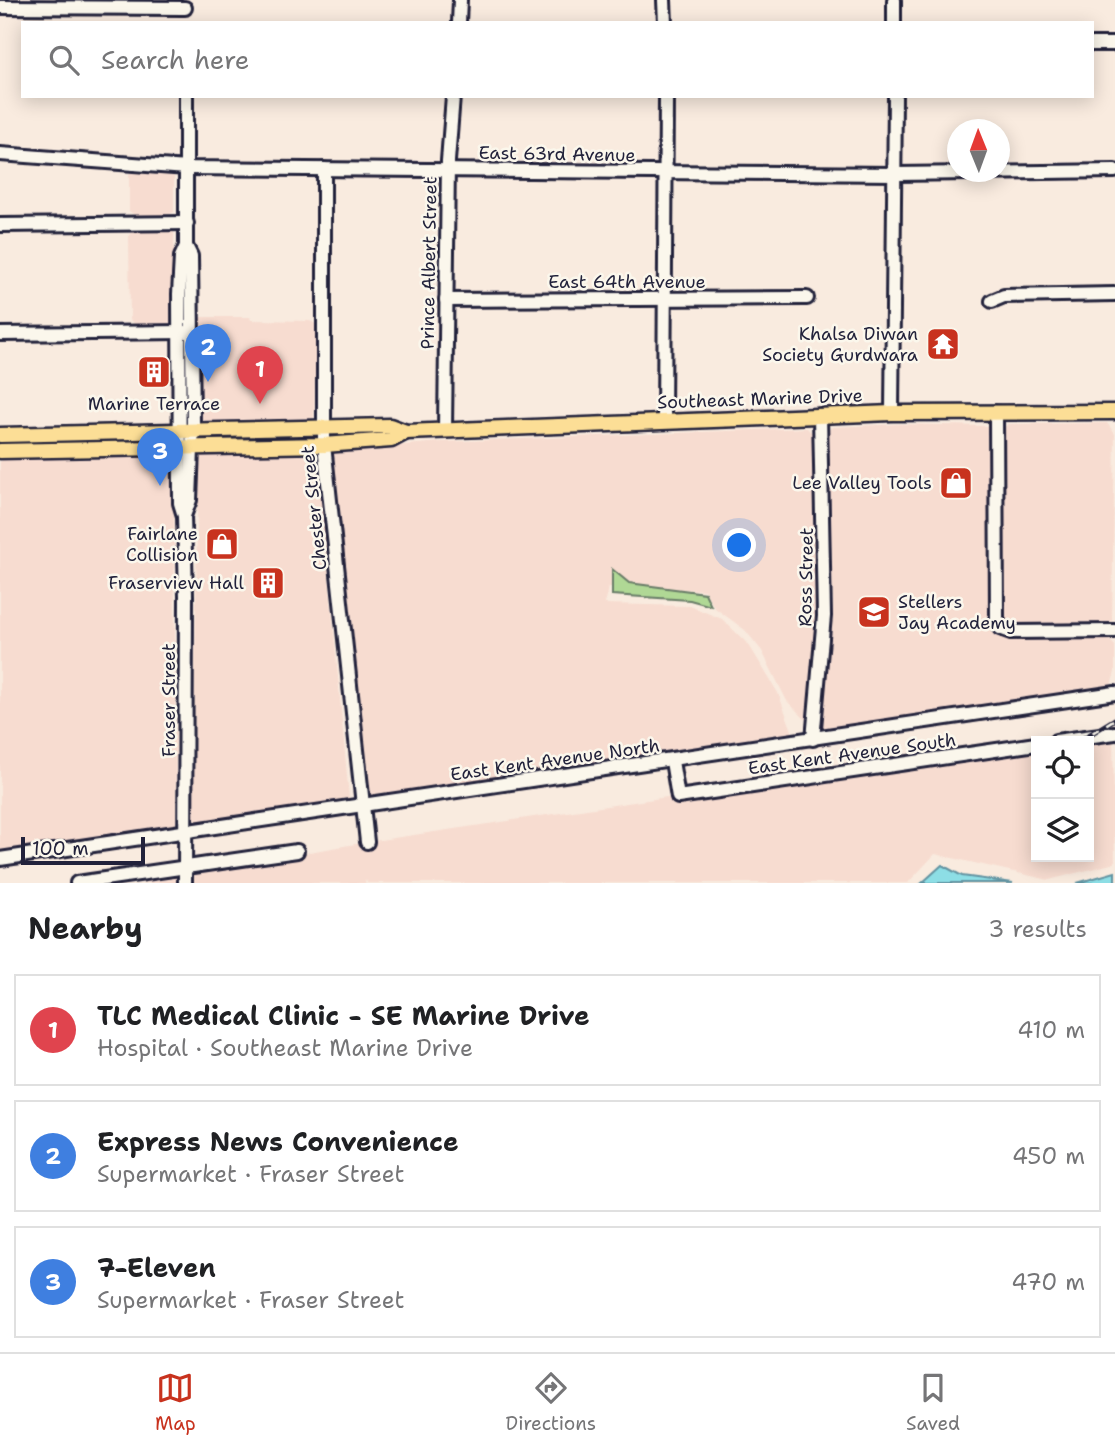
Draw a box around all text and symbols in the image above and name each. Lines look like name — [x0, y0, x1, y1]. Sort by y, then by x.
search box — [21, 21, 1094, 98]
icon: search — [45, 41, 83, 79]
text: Search here — [101, 42, 250, 77]
north arrow — [947, 119, 1010, 182]
street label: East 63rd Avenue — [478, 141, 636, 167]
street label: Prince Albert Street — [415, 176, 443, 350]
street label: East 64th Avenue — [548, 270, 706, 294]
place label: Khalsa Diwan Society Gurdwara — [762, 322, 918, 367]
pin: 2 — [185, 324, 231, 382]
temple icon: Khalsa Diwan Society Gurdwara — [924, 325, 962, 363]
pin: 1 — [237, 346, 283, 404]
building icon: Marine Terrace — [135, 353, 173, 391]
street label: Southeast Marine Drive — [657, 383, 863, 415]
place label: Marine Terrace — [88, 392, 220, 416]
pin: 3 — [137, 428, 183, 486]
street label: Chester Street — [296, 444, 332, 571]
shop icon: Lee Valley Tools — [937, 464, 975, 502]
place label: Lee Valley Tools — [792, 471, 932, 495]
place label: Fairlane Collision — [126, 522, 198, 567]
shop icon: Fairlane Collision — [203, 525, 241, 563]
street label: Ross Street — [793, 527, 819, 627]
your location — [722, 528, 756, 562]
building icon: Fraserview Hall — [249, 564, 287, 602]
place label: Fraserview Hall — [108, 571, 245, 595]
place label: Stellers Jay Academy — [898, 590, 1016, 635]
school or university icon: Stellers Jay Academy — [855, 593, 893, 631]
street label: Fraser Street — [157, 643, 181, 757]
street label: East Kent Avenue South — [746, 728, 958, 780]
street label: East Kent Avenue North — [449, 733, 661, 787]
map controls — [1031, 736, 1094, 862]
button: locate — [1031, 736, 1094, 799]
button: layers — [1031, 799, 1094, 862]
scale bar — [21, 834, 145, 866]
text: 100 m — [32, 836, 89, 861]
text: Nearby — [28, 908, 143, 949]
text: 3 results — [988, 914, 1087, 944]
text: TLC Medical Clinic - SE Marine Drive — [97, 998, 590, 1033]
text: 1 — [48, 1015, 58, 1045]
text: 410 m — [1017, 1015, 1085, 1045]
text: Hospital · Southeast Marine Drive — [97, 1033, 473, 1063]
text: Express News Convenience — [97, 1124, 459, 1159]
text: 2 — [45, 1141, 61, 1171]
text: 450 m — [1012, 1141, 1085, 1171]
text: Supermarket · Fraser Street — [97, 1159, 405, 1189]
text: 7-Eleven — [97, 1250, 216, 1285]
text: 3 — [45, 1267, 61, 1297]
text: 470 m — [1011, 1267, 1085, 1297]
text: Supermarket · Fraser Street — [97, 1285, 405, 1315]
tab: Map — [155, 1369, 196, 1436]
tab: Directions — [506, 1369, 596, 1436]
tab: Saved — [906, 1369, 960, 1436]

